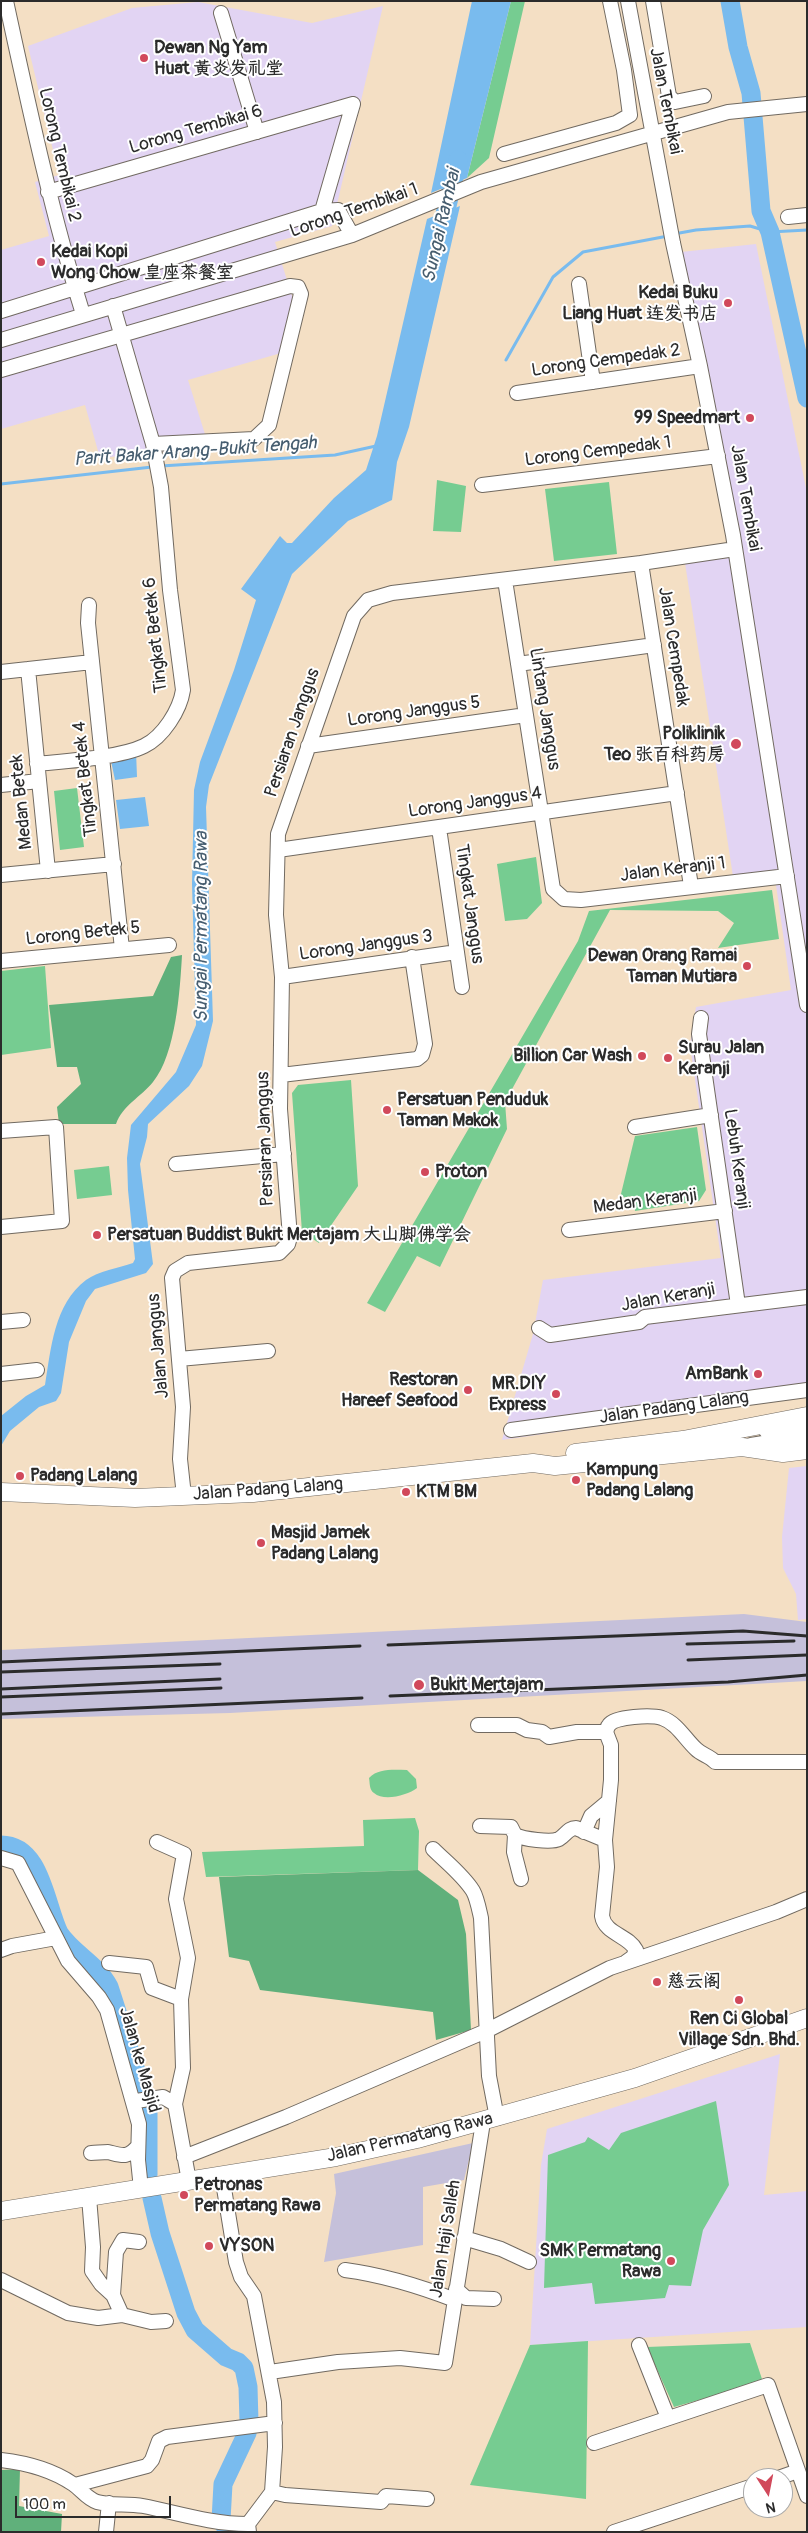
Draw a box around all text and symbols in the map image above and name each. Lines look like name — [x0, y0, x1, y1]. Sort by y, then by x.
place label: Dewan Ng Yam Huat 黄炎发礼堂 — [154, 37, 283, 80]
street label: Jalan Tembikai — [644, 46, 686, 156]
marker: Dewan Ng Yam Huat 黄炎发礼堂 — [138, 52, 150, 64]
street label: Lorong Tembikai 2 — [33, 86, 85, 224]
street label: Lorong Tembikai 6 — [127, 101, 265, 159]
water label: Sungai Rambai — [418, 167, 466, 285]
street label: Lorong Tembikai 1 — [287, 179, 421, 243]
place label: Kedai Kopi Wong Chow 皇座茶餐室 — [51, 241, 234, 284]
marker: Kedai Kopi Wong Chow 皇座茶餐室 — [35, 256, 47, 268]
place label: Kedai Buku Liang Huat 连发书店 — [562, 282, 718, 324]
marker: Kedai Buku Liang Huat 连发书店 — [722, 297, 734, 309]
street label: Lorong Cempedak 2 — [530, 340, 682, 382]
place label: 99 Speedmart — [634, 407, 740, 429]
marker: 99 Speedmart — [744, 412, 756, 424]
water label: Parit Bakar Arang-Bukit Tengah — [73, 432, 317, 472]
street label: Lorong Cempedak 1 — [524, 432, 672, 472]
street label: Jalan Tembikai — [725, 443, 765, 553]
street label: Tingkat Betek 6 — [139, 576, 173, 694]
street label: Jalan Cempedak — [653, 586, 693, 708]
street label: Lintang Janggus — [524, 646, 564, 772]
street label: Persiaran Janggus — [261, 666, 325, 800]
street label: Lorong Janggus 5 — [346, 692, 482, 732]
street label: Tingkat Betek 4 — [69, 720, 103, 838]
place label: Poliklinik Teo 张百科药房 — [604, 723, 725, 766]
marker: Poliklinik Teo 张百科药房 — [729, 737, 743, 751]
street label: Medan Betek — [6, 753, 38, 851]
street label: Lorong Janggus 4 — [407, 783, 543, 823]
water label: Sungai Permatang Rawa — [191, 832, 213, 1022]
street label: Tingkat Janggus — [450, 843, 488, 965]
street label: Jalan Keranji 1 — [619, 853, 727, 887]
street label: Lorong Betek 5 — [25, 917, 141, 951]
street label: Lorong Janggus 3 — [298, 926, 434, 966]
place label: Dewan Orang Ramai Taman Mutiara — [588, 945, 737, 988]
marker: Dewan Orang Ramai Taman Mutiara — [741, 960, 753, 972]
place label: Surau Jalan Keranji — [678, 1037, 764, 1080]
place label: Billion Car Wash — [513, 1045, 632, 1067]
marker: Billion Car Wash — [636, 1050, 648, 1062]
marker: Surau Jalan Keranji — [662, 1052, 674, 1064]
street label: Persiaran Janggus — [253, 1071, 279, 1207]
place label: Persatuan Penduduk Taman Makok — [397, 1089, 548, 1132]
marker: Persatuan Penduduk Taman Makok — [381, 1104, 393, 1116]
street label: Lebuh Keranji — [718, 1108, 754, 1210]
place label: Proton — [435, 1161, 487, 1183]
marker: Proton — [419, 1166, 431, 1178]
street label: Medan Keranji — [592, 1185, 698, 1219]
place label: Persatuan Buddist Bukit Mertajam 大山脚佛学会 — [107, 1224, 471, 1246]
marker: Persatuan Buddist Bukit Mertajam 大山脚佛学会 — [91, 1229, 103, 1241]
street label: Jalan Keranji — [619, 1279, 717, 1317]
street label: Jalan Janggus — [144, 1293, 174, 1399]
place label: AmBank — [685, 1363, 748, 1385]
marker: AmBank — [752, 1368, 764, 1380]
place label: Restoran Hareef Seafood — [341, 1369, 458, 1412]
place label: MR.DIY Express — [489, 1373, 546, 1416]
marker: Restoran Hareef Seafood — [462, 1384, 474, 1396]
street label: Jalan Padang Lalang — [598, 1387, 750, 1429]
marker: MR.DIY Express — [550, 1388, 562, 1400]
place label: Kampung Padang Lalang — [586, 1459, 693, 1502]
place label: Padang Lalang — [30, 1465, 137, 1487]
marker: Padang Lalang — [14, 1470, 26, 1482]
street label: Jalan Padang Lalang — [192, 1474, 344, 1506]
marker: Kampung Padang Lalang — [570, 1474, 582, 1486]
place label: KTM BM — [416, 1481, 477, 1503]
marker: KTM BM — [400, 1486, 412, 1498]
place label: Masjid Jamek Padang Lalang — [271, 1522, 378, 1565]
marker: Masjid Jamek Padang Lalang — [255, 1537, 267, 1549]
place label: Bukit Mertajam — [430, 1674, 543, 1696]
marker: Bukit Mertajam — [412, 1678, 426, 1692]
place label: 慈云阁 — [667, 1971, 721, 1993]
marker: 慈云阁 — [651, 1976, 663, 1988]
marker: Ren Ci Global Village Sdn. Bhd. — [733, 1994, 745, 2006]
street label: Jalan ke Masjid — [114, 2005, 164, 2115]
place label: Ren Ci Global Village Sdn. Bhd. — [678, 2008, 800, 2050]
street label: Jalan Permatang Rawa — [325, 2108, 495, 2168]
place label: Petronas Permatang Rawa — [194, 2174, 321, 2216]
street label: Jalan Haji Salleh — [426, 2179, 466, 2299]
marker: Petronas Permatang Rawa — [178, 2189, 190, 2201]
place label: VYSON — [219, 2235, 274, 2257]
marker: VYSON — [203, 2240, 215, 2252]
place label: SMK Permatang Rawa — [539, 2240, 661, 2282]
marker: SMK Permatang Rawa — [665, 2255, 677, 2267]
north arrow — [743, 2468, 793, 2518]
scale bar — [18, 2486, 174, 2518]
text: 100 m — [23, 2495, 66, 2514]
text: N — [764, 2498, 777, 2516]

